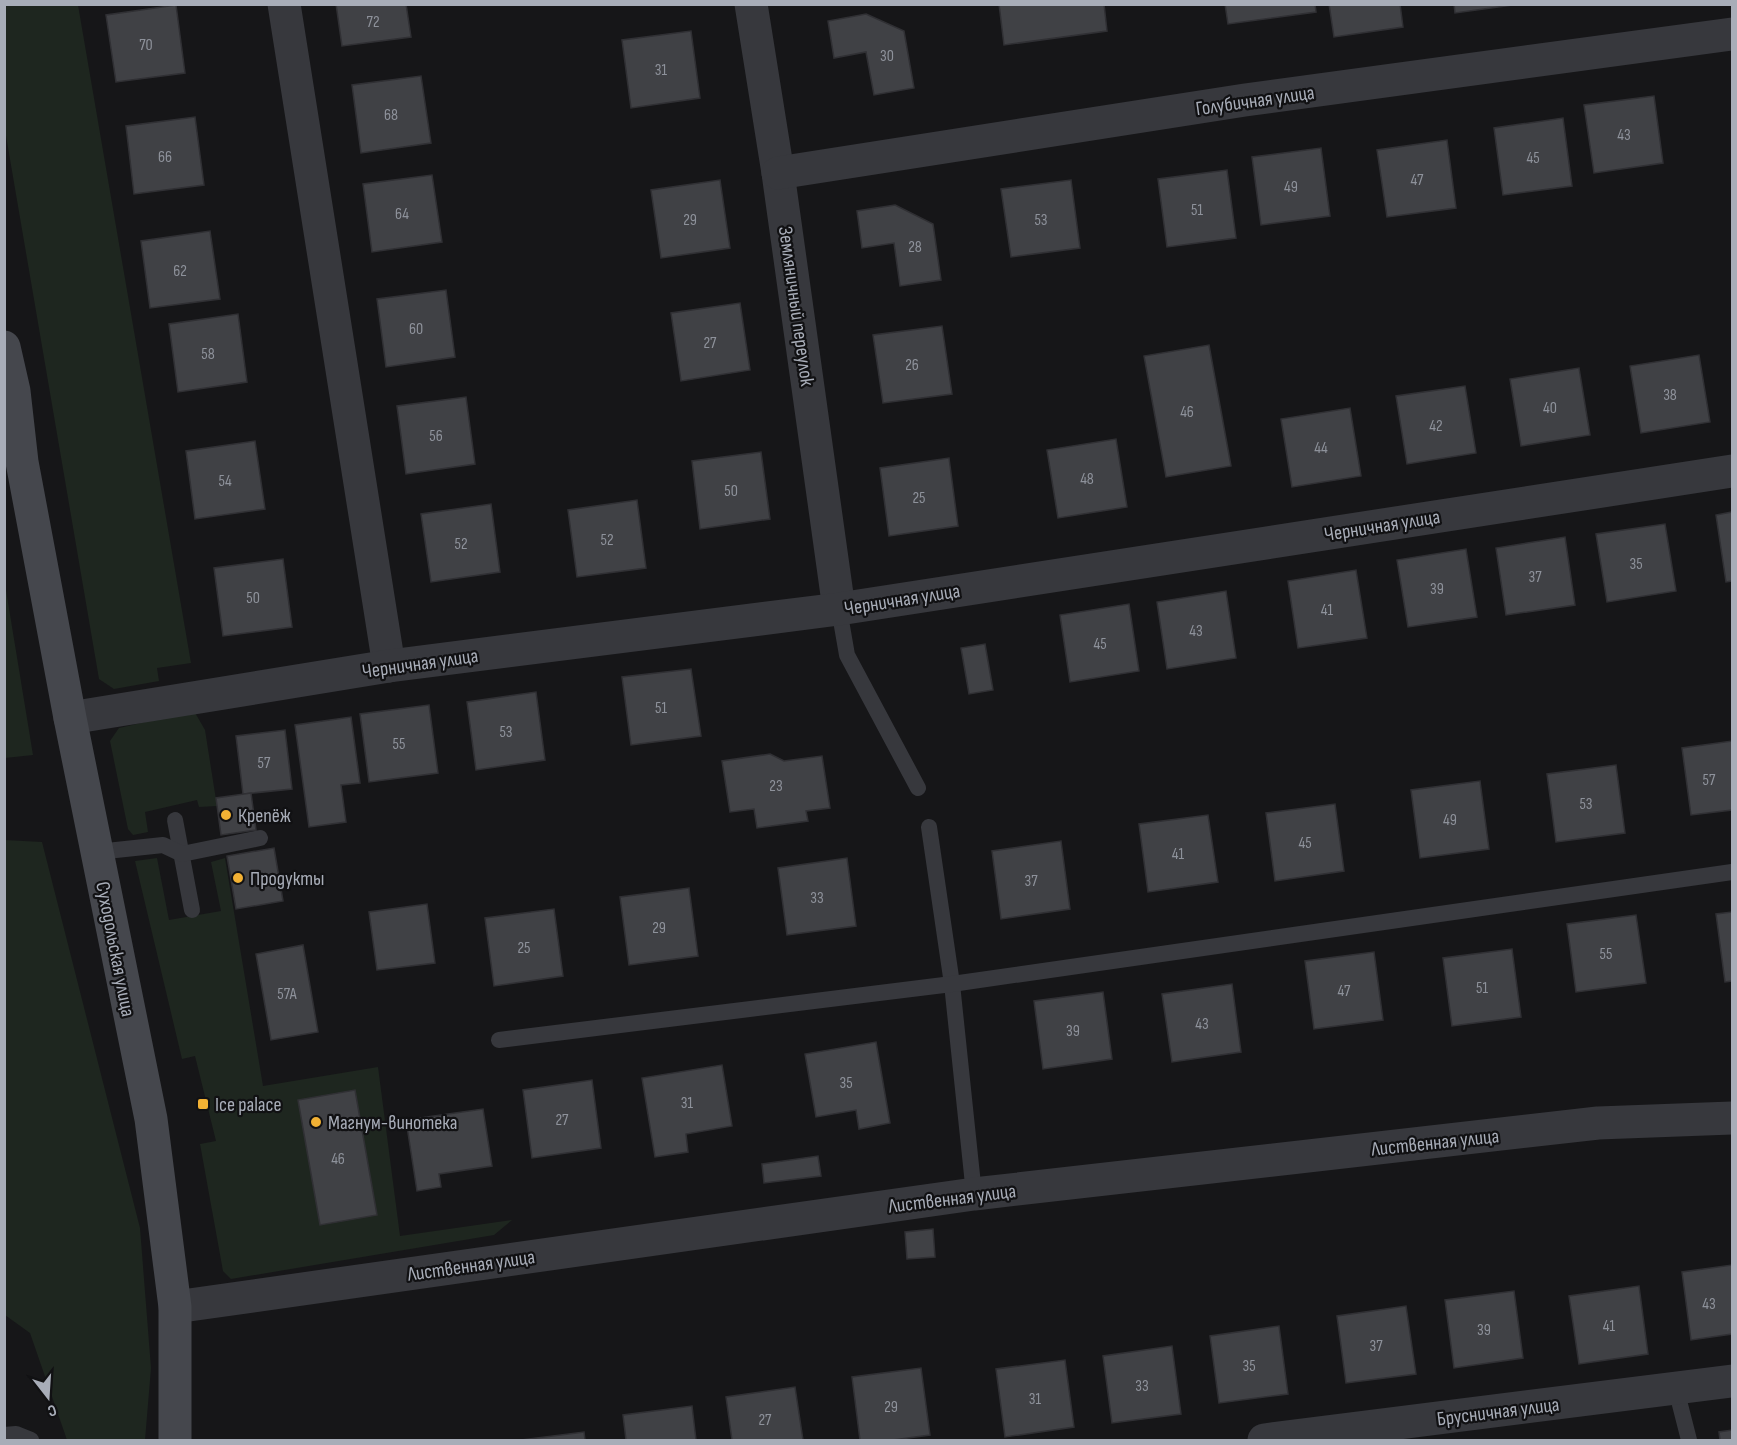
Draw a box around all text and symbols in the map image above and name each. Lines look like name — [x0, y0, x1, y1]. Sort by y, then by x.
house number: 72 — [367, 13, 379, 32]
house number: 70 — [139, 36, 153, 55]
house number: 30 — [880, 47, 894, 66]
house number: 31 — [655, 61, 668, 80]
street label: Голубичная улица — [1194, 81, 1316, 121]
house number: 68 — [384, 106, 398, 125]
house number: 43 — [1617, 126, 1631, 145]
house number: 66 — [158, 148, 172, 167]
house number: 45 — [1526, 149, 1540, 168]
house number: 47 — [1411, 171, 1424, 190]
house number: 49 — [1284, 178, 1298, 197]
house number: 51 — [1191, 201, 1203, 220]
house number: 64 — [395, 205, 409, 224]
house number: 29 — [683, 211, 697, 230]
house number: 53 — [1034, 211, 1048, 230]
street label: Земляничный переулок — [773, 225, 819, 388]
house number: 28 — [908, 238, 922, 257]
house number: 62 — [173, 262, 187, 281]
house number: 60 — [409, 320, 423, 339]
house number: 27 — [703, 334, 717, 353]
house number: 58 — [201, 345, 215, 364]
house number: 26 — [905, 356, 919, 375]
house number: 38 — [1663, 386, 1677, 405]
house number: 40 — [1543, 399, 1557, 418]
house number: 46 — [1180, 403, 1194, 422]
house number: 42 — [1429, 417, 1443, 436]
house number: 56 — [429, 427, 443, 446]
house number: 44 — [1314, 439, 1328, 458]
house number: 48 — [1080, 470, 1094, 489]
house number: 54 — [218, 472, 232, 491]
house number: 50 — [724, 482, 738, 501]
house number: 25 — [912, 489, 926, 508]
street label: Черничная улица — [1323, 505, 1442, 547]
house number: 52 — [600, 531, 614, 550]
house number: 52 — [454, 535, 468, 554]
house number: 35 — [1629, 555, 1643, 574]
house number: 37 — [1528, 568, 1542, 587]
street label: Черничная улица — [843, 579, 962, 621]
house number: 39 — [1430, 580, 1444, 599]
house number: 50 — [246, 589, 260, 608]
house number: 41 — [1321, 601, 1334, 620]
house number: 43 — [1189, 622, 1203, 641]
house number: 45 — [1093, 635, 1107, 654]
street label: Черничная улица — [361, 644, 480, 684]
house number: 51 — [655, 699, 667, 718]
house number: 53 — [499, 723, 513, 742]
house number: 55 — [393, 735, 405, 754]
house number: 57 — [258, 754, 271, 773]
house number: 57 — [1703, 771, 1716, 790]
house number: 23 — [769, 777, 783, 796]
house number: 53 — [1579, 795, 1593, 814]
place label: Крепёж — [238, 804, 291, 828]
marker: Крепёж — [219, 808, 233, 822]
house number: 49 — [1443, 811, 1457, 830]
house number: 45 — [1298, 834, 1312, 853]
house number: 41 — [1172, 845, 1185, 864]
place label: Продукты — [250, 867, 325, 891]
marker: Продукты — [231, 871, 245, 885]
house number: 37 — [1024, 872, 1038, 891]
street label: Суходольская улица — [90, 880, 140, 1019]
house number: 33 — [810, 889, 824, 908]
house number: 29 — [652, 919, 666, 938]
house number: 25 — [517, 939, 531, 958]
house number: 55 — [1600, 945, 1612, 964]
house number: 51 — [1476, 979, 1488, 998]
house number: 47 — [1338, 982, 1351, 1001]
house number: 57А — [277, 985, 297, 1004]
house number: 43 — [1195, 1015, 1209, 1034]
house number: 39 — [1066, 1022, 1080, 1041]
house number: 35 — [839, 1074, 853, 1093]
place label: Ice palace — [215, 1093, 282, 1117]
house number: 31 — [681, 1094, 694, 1113]
marker: Ice palace — [196, 1097, 210, 1111]
place label: Магнум-винотека — [328, 1111, 457, 1135]
house number: 27 — [555, 1111, 569, 1130]
marker: Магнум-винотека — [309, 1115, 323, 1129]
street label: Лиственная улица — [1369, 1124, 1500, 1162]
house number: 46 — [331, 1150, 345, 1169]
street label: Лиственная улица — [886, 1179, 1017, 1219]
street label: Лиственная улица — [405, 1245, 536, 1287]
house number: 43 — [1702, 1295, 1716, 1314]
house number: 41 — [1603, 1317, 1616, 1336]
house number: 39 — [1477, 1321, 1491, 1340]
house number: 37 — [1369, 1337, 1383, 1356]
house number: 35 — [1242, 1357, 1256, 1376]
north arrow — [18, 1367, 78, 1427]
house number: 33 — [1135, 1377, 1149, 1396]
house number: 31 — [1029, 1390, 1042, 1409]
street label: Брусничная улица — [1436, 1393, 1561, 1431]
house number: 29 — [884, 1398, 898, 1417]
text: С — [45, 1400, 59, 1420]
house number: 27 — [758, 1411, 772, 1430]

